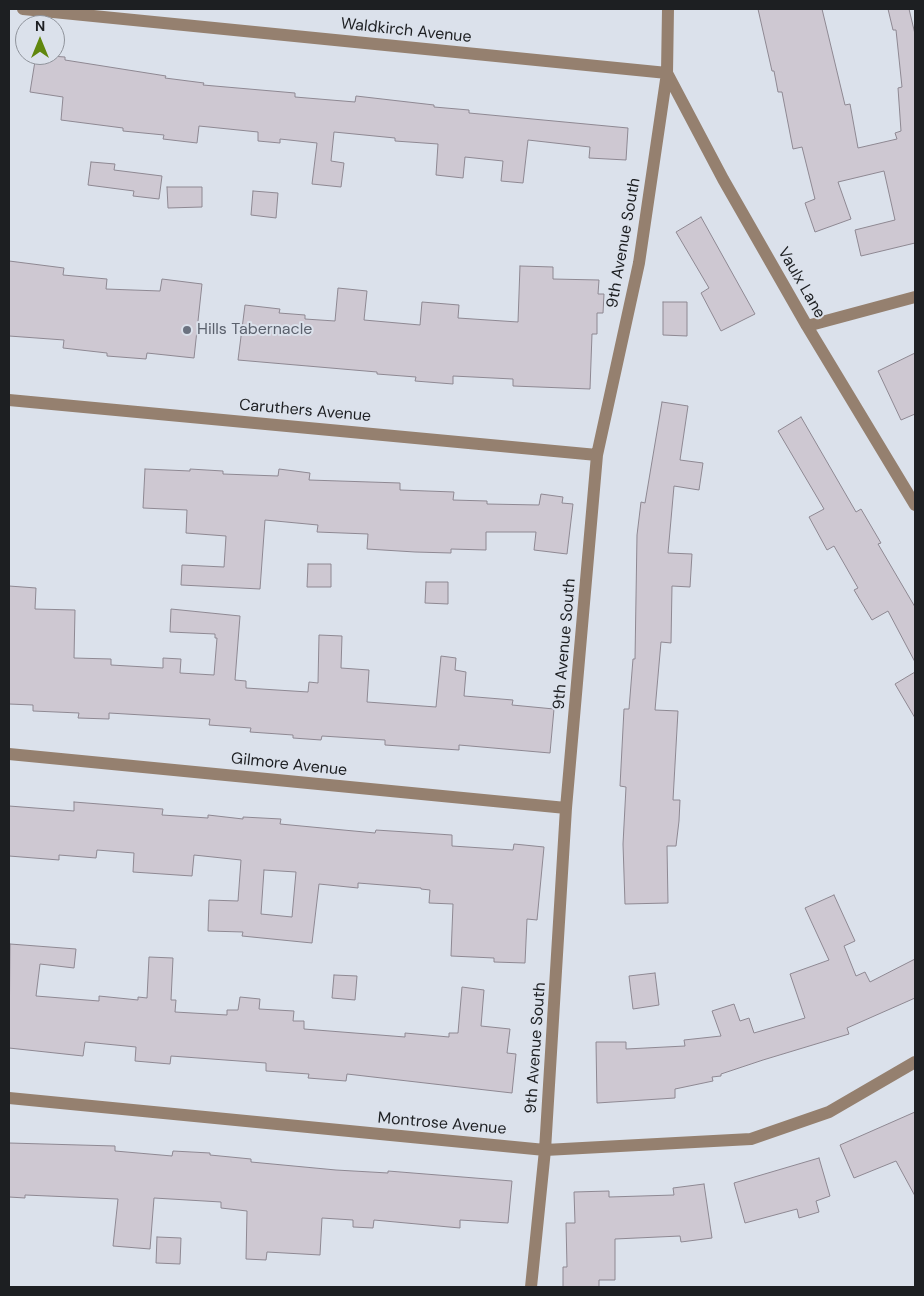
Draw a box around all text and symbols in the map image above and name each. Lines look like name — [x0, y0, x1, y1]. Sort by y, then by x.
north arrow — [15, 15, 65, 65]
street label: Waldkirch Avenue — [340, 15, 472, 47]
text: N — [35, 17, 45, 35]
street label: 9th Avenue South — [603, 176, 645, 310]
street label: Vaulx Lane — [773, 244, 829, 322]
place label: Hills Tabernacle — [197, 320, 312, 340]
marker: Hills Tabernacle — [181, 324, 193, 336]
street label: Caruthers Avenue — [238, 396, 372, 426]
street label: 9th Avenue South — [550, 578, 580, 710]
street label: Gilmore Avenue — [230, 749, 348, 781]
street label: 9th Avenue South — [522, 982, 550, 1114]
street label: Montrose Avenue — [377, 1109, 507, 1139]

